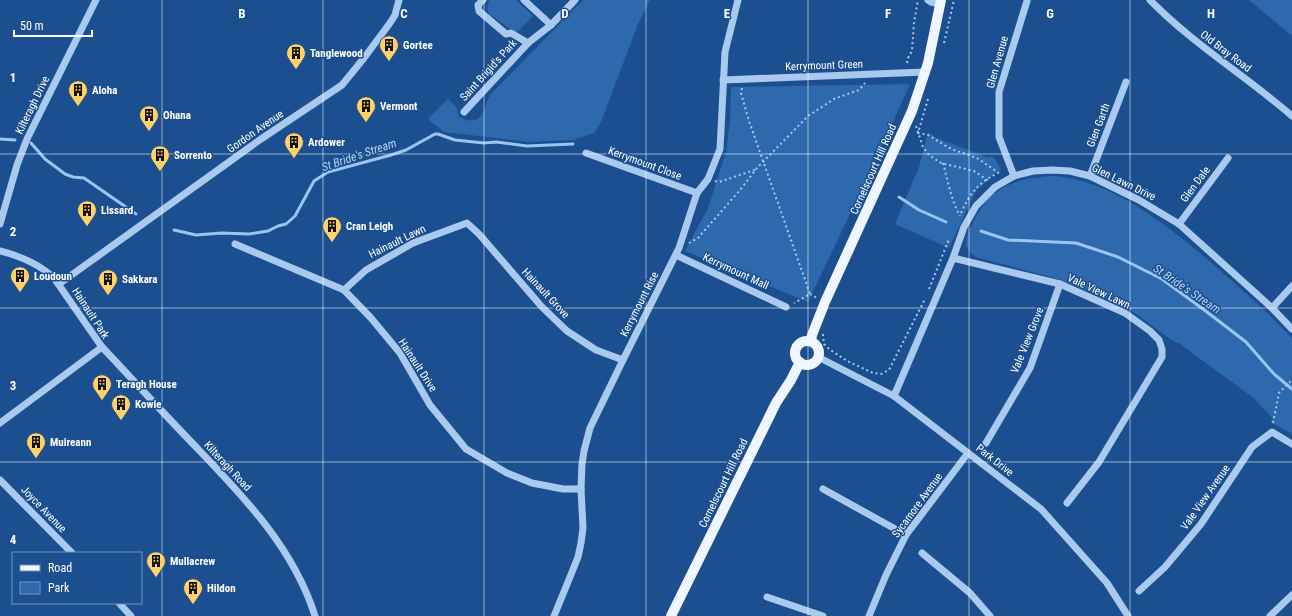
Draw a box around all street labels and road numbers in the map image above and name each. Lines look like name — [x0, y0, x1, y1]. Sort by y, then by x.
street label: Old Bray Road — [1198, 28, 1254, 75]
street label: Glen Avenue — [984, 35, 1011, 90]
street label: Saint Brigid's Park — [457, 37, 520, 104]
street label: Kerrymount Green — [785, 58, 863, 73]
street label: Kilteragh Drive — [13, 74, 52, 136]
street label: Glen Garth — [1084, 101, 1113, 149]
street label: Gordon Avenue — [225, 107, 286, 156]
street label: Cornelscourt Hill Road — [848, 122, 899, 216]
street label: Kerrymount Close — [606, 144, 683, 183]
street label: Glen Lawn Drive — [1090, 161, 1158, 204]
street label: Glen Dale — [1178, 164, 1213, 205]
street label: Hainault Lawn — [367, 222, 428, 261]
street label: Kerrymount Mall — [701, 251, 771, 292]
street label: Hainault Grove — [519, 266, 572, 321]
street label: Kerrymount Rise — [617, 270, 661, 339]
street label: Vale View Lawn — [1065, 271, 1132, 312]
street label: Hainault Park — [69, 285, 112, 341]
street label: Vale View Grove — [1008, 305, 1047, 375]
street label: Hainault Drive — [396, 336, 440, 394]
street label: Cornelscourt Hill Road — [696, 437, 751, 530]
street label: Kilteragh Road — [201, 439, 254, 494]
street label: Park Drive — [973, 442, 1016, 479]
street label: Vale View Avenue — [1178, 462, 1233, 532]
street label: Sycamore Avenue — [890, 470, 945, 540]
street label: Joyce Avenue — [18, 483, 69, 535]

